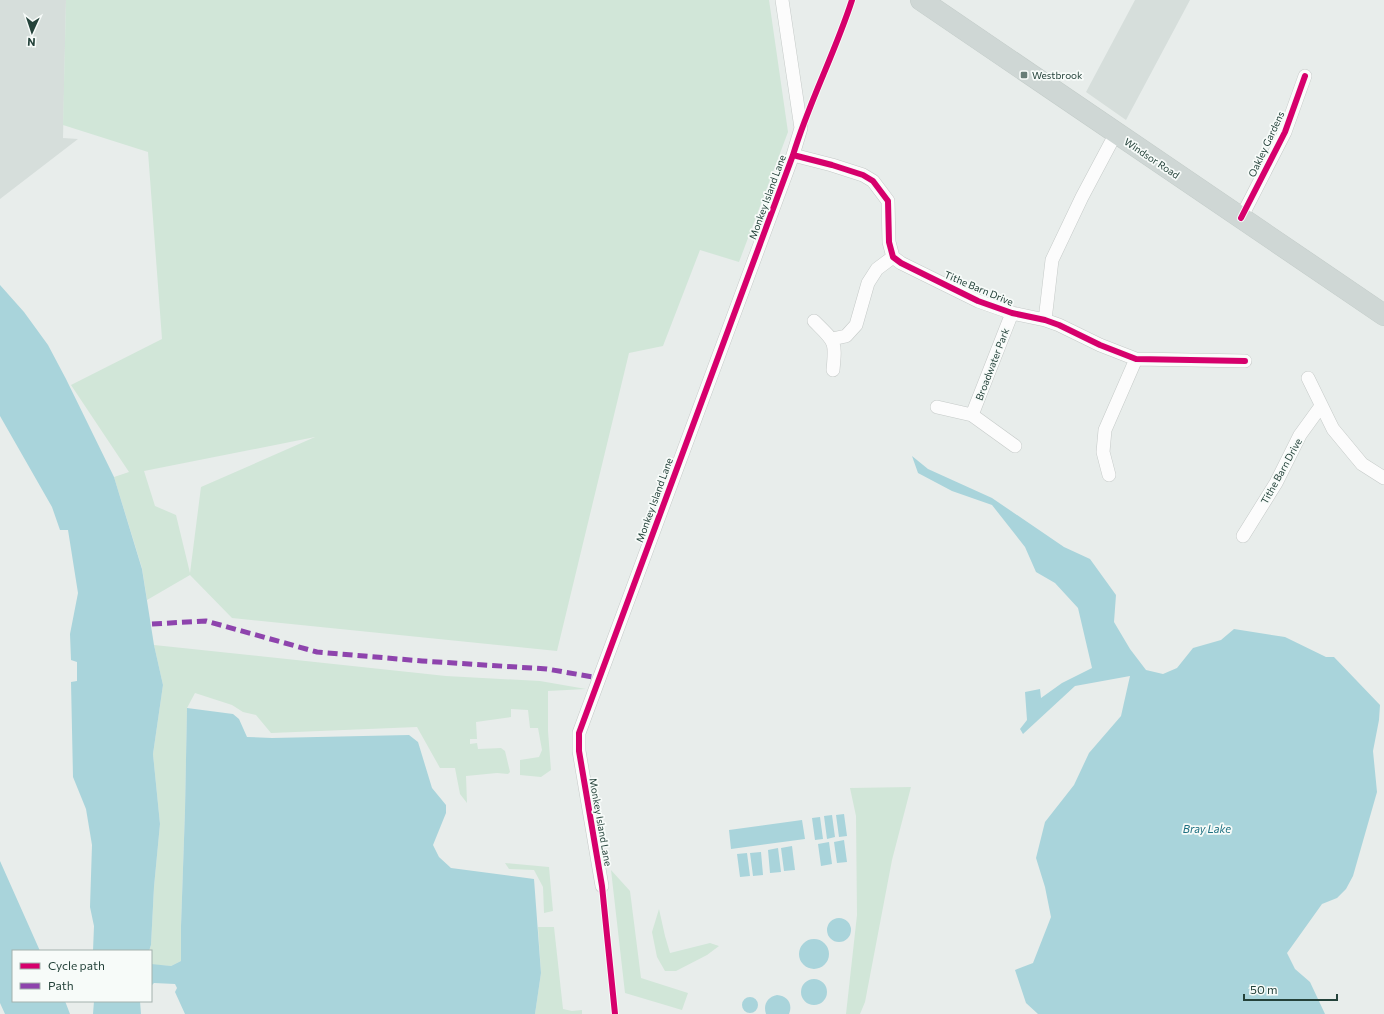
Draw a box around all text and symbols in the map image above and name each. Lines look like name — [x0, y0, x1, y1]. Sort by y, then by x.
north arrow — [12, 12, 52, 52]
text: N — [27, 36, 36, 49]
place label: Westbrook — [1032, 69, 1083, 81]
marker: Westbrook — [1019, 70, 1029, 80]
street label: Oakley Gardens — [1245, 109, 1287, 179]
street label: Windsor Road — [1122, 135, 1182, 181]
street label: Monkey Island Lane — [746, 153, 788, 241]
street label: Tithe Barn Drive — [943, 268, 1015, 308]
street label: Broadwater Park — [973, 326, 1012, 402]
street label: Tithe Barn Drive — [1258, 436, 1304, 506]
street label: Monkey Island Lane — [633, 456, 675, 544]
street label: Monkey Island Lane — [587, 777, 615, 867]
water label: Bray Lake — [1183, 822, 1231, 835]
legend — [12, 950, 152, 1002]
text: Cycle path — [48, 958, 105, 972]
scale bar — [1244, 976, 1337, 1002]
text: Path — [48, 978, 74, 992]
text: 50 m — [1250, 982, 1278, 996]

